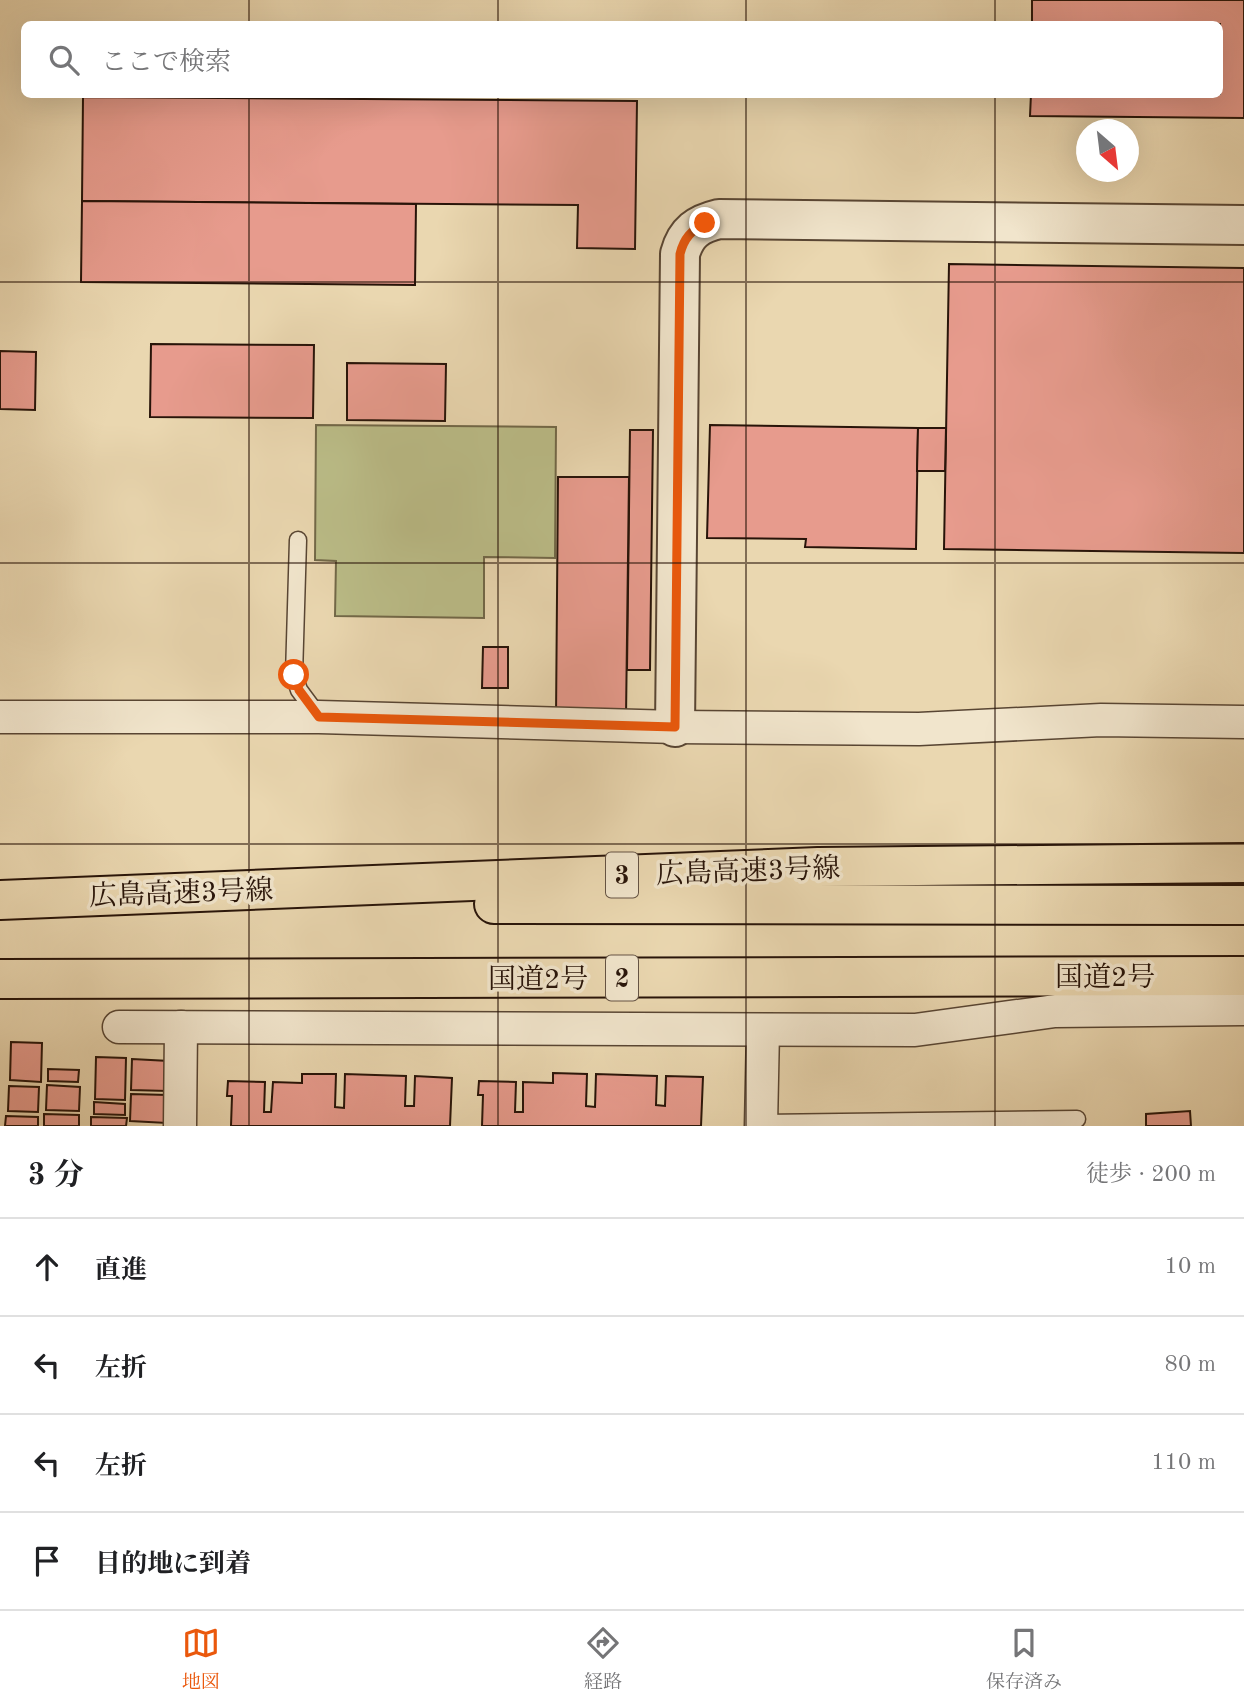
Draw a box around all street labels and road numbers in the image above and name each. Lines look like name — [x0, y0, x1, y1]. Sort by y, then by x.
road number: 3 — [606, 852, 638, 898]
street label: 広島高速3号線 — [655, 853, 841, 890]
street label: 広島高速3号線 — [88, 875, 274, 912]
road number: 2 — [606, 956, 638, 1001]
street label: 国道2号 — [1055, 962, 1155, 993]
street label: 国道2号 — [488, 964, 588, 995]

